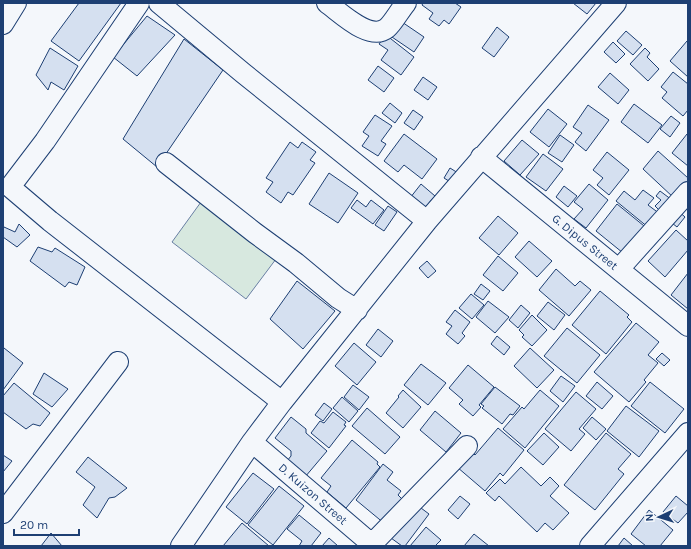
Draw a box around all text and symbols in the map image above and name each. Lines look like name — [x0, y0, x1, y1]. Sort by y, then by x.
street label: G. Dipus Street — [549, 211, 621, 273]
street label: D. Kuizon Street — [276, 460, 351, 528]
north arrow — [639, 497, 679, 537]
scale bar — [14, 511, 79, 537]
text: N — [643, 513, 656, 522]
text: 20 m — [20, 518, 48, 532]

